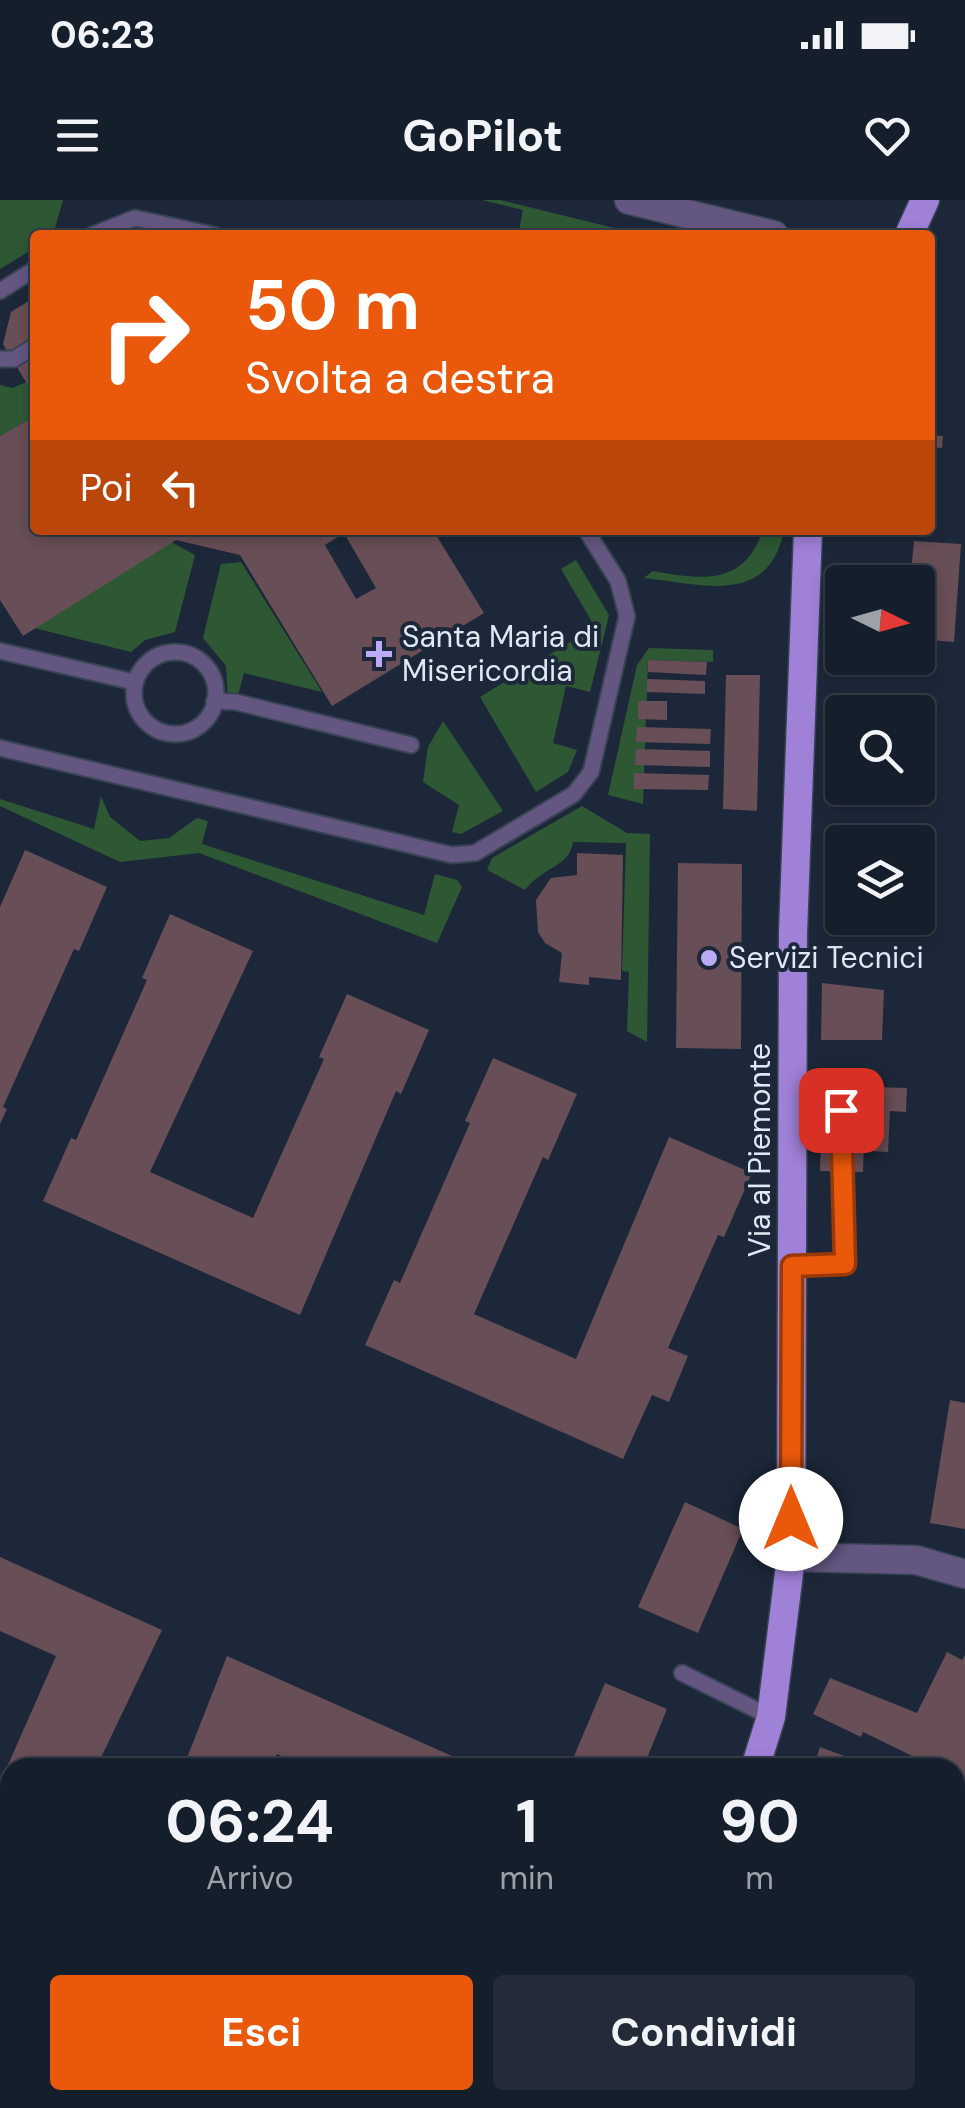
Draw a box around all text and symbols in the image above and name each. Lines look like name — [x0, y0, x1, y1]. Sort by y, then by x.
text: 06:23 — [50, 10, 155, 60]
text: GoPilot — [402, 106, 563, 165]
icon: menu — [50, 108, 105, 163]
icon: heart — [860, 108, 915, 163]
text: 50 m — [245, 260, 420, 351]
icon: right — [80, 270, 210, 400]
text: Svolta a destra — [245, 348, 555, 407]
icon: left — [153, 460, 208, 515]
text: Poi — [80, 463, 133, 513]
north arrow — [825, 565, 935, 675]
map controls — [825, 565, 935, 935]
place label: Santa Maria di Misericordia — [402, 617, 599, 690]
marker: Santa Maria di Misericordia — [366, 641, 392, 667]
button: search — [825, 695, 935, 805]
button: layers — [825, 825, 935, 935]
place label: Servizi Tecnici — [729, 938, 924, 977]
marker: Servizi Tecnici — [698, 947, 720, 969]
street label: Via al Piemonte — [740, 1043, 779, 1257]
pin — [799, 1068, 884, 1153]
icon: arrive — [814, 1083, 869, 1138]
position arrow — [739, 1467, 843, 1571]
text: 06:24 — [165, 1782, 334, 1861]
text: 1 — [516, 1782, 538, 1861]
text: 90 — [719, 1782, 800, 1861]
text: Arrivo — [206, 1857, 294, 1899]
text: min — [499, 1857, 554, 1899]
text: m — [745, 1857, 774, 1899]
button: Esci — [50, 1975, 473, 2090]
button: Condividi — [493, 1975, 915, 2090]

